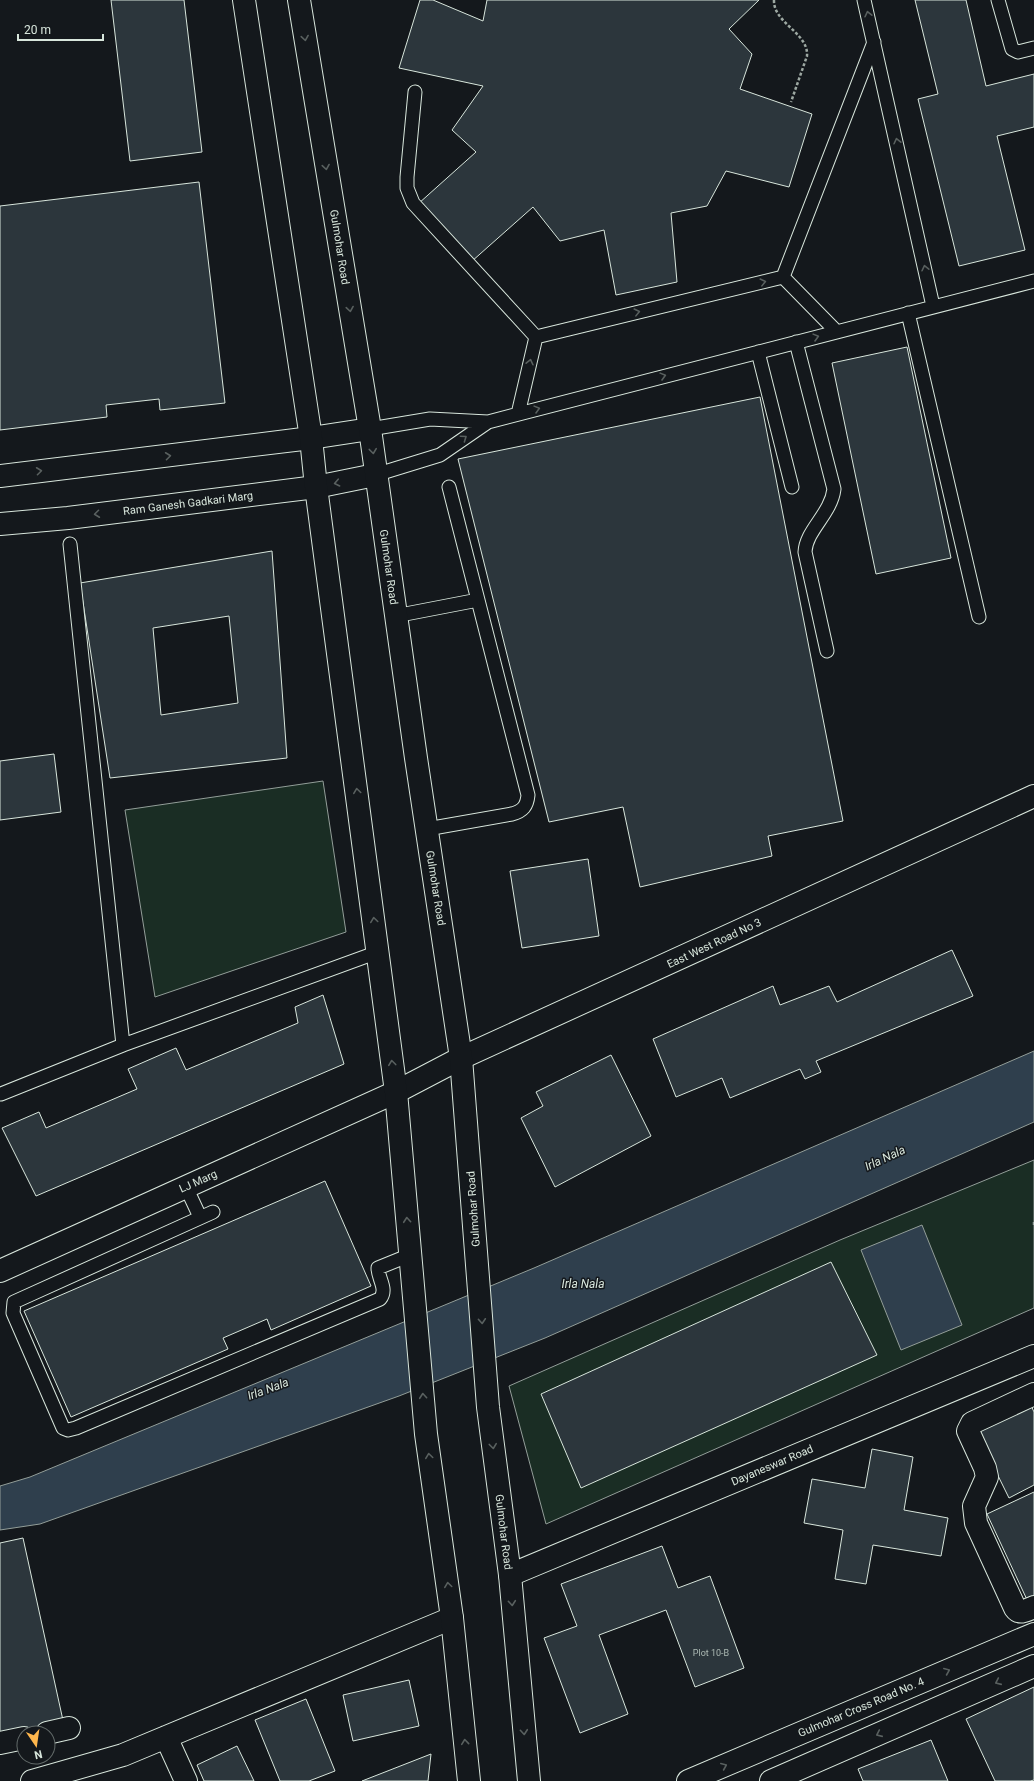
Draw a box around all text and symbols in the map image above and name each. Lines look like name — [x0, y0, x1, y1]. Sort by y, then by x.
one-way arrow — [864, 11, 872, 17]
scale bar — [18, 16, 103, 42]
text: 20 m — [24, 23, 51, 37]
one-way arrow — [300, 35, 309, 42]
one-way arrow — [893, 138, 901, 144]
one-way arrow — [321, 164, 330, 170]
street label: Gulmohar Road — [327, 209, 352, 286]
one-way arrow — [921, 265, 929, 271]
one-way arrow — [760, 278, 766, 286]
one-way arrow — [345, 306, 354, 312]
one-way arrow — [634, 309, 640, 317]
one-way arrow — [813, 333, 819, 341]
one-way arrow — [526, 359, 534, 365]
one-way arrow — [660, 373, 667, 381]
one-way arrow — [534, 405, 541, 414]
one-way arrow — [460, 436, 467, 443]
one-way arrow — [368, 448, 377, 454]
one-way arrow — [165, 452, 171, 461]
one-way arrow — [36, 467, 42, 476]
one-way arrow — [334, 478, 340, 486]
street label: Ram Ganesh Gadkari Marg — [122, 489, 254, 518]
one-way arrow — [94, 509, 100, 518]
street label: Gulmohar Road — [377, 529, 400, 606]
one-way arrow — [353, 788, 362, 794]
street label: Gulmohar Road — [423, 850, 448, 927]
street label: East West Road No 3 — [665, 916, 763, 971]
one-way arrow — [370, 917, 379, 923]
one-way arrow — [388, 1060, 397, 1066]
water label: Irla Nala — [863, 1143, 907, 1173]
street label: LJ Marg — [177, 1167, 219, 1196]
street label: Gulmohar Road — [464, 1171, 483, 1247]
one-way arrow — [403, 1217, 412, 1223]
water label: Irla Nala — [561, 1277, 605, 1291]
one-way arrow — [477, 1318, 486, 1324]
water label: Irla Nala — [245, 1375, 291, 1403]
one-way arrow — [418, 1393, 427, 1399]
street label: Dayaneswar Road — [729, 1442, 815, 1489]
one-way arrow — [488, 1443, 497, 1449]
one-way arrow — [425, 1453, 434, 1460]
street label: Gulmohar Road — [492, 1494, 515, 1571]
one-way arrow — [444, 1582, 453, 1588]
one-way arrow — [508, 1600, 517, 1606]
house number: Plot 10-B — [693, 1648, 730, 1658]
one-way arrow — [942, 1668, 950, 1676]
street label: Gulmohar Cross Road No. 4 — [796, 1675, 926, 1740]
one-way arrow — [995, 1677, 1002, 1685]
north arrow — [16, 1725, 56, 1765]
one-way arrow — [520, 1729, 529, 1735]
one-way arrow — [876, 1729, 883, 1737]
one-way arrow — [460, 1739, 469, 1745]
text: N — [33, 1747, 43, 1762]
one-way arrow — [721, 1762, 728, 1770]

